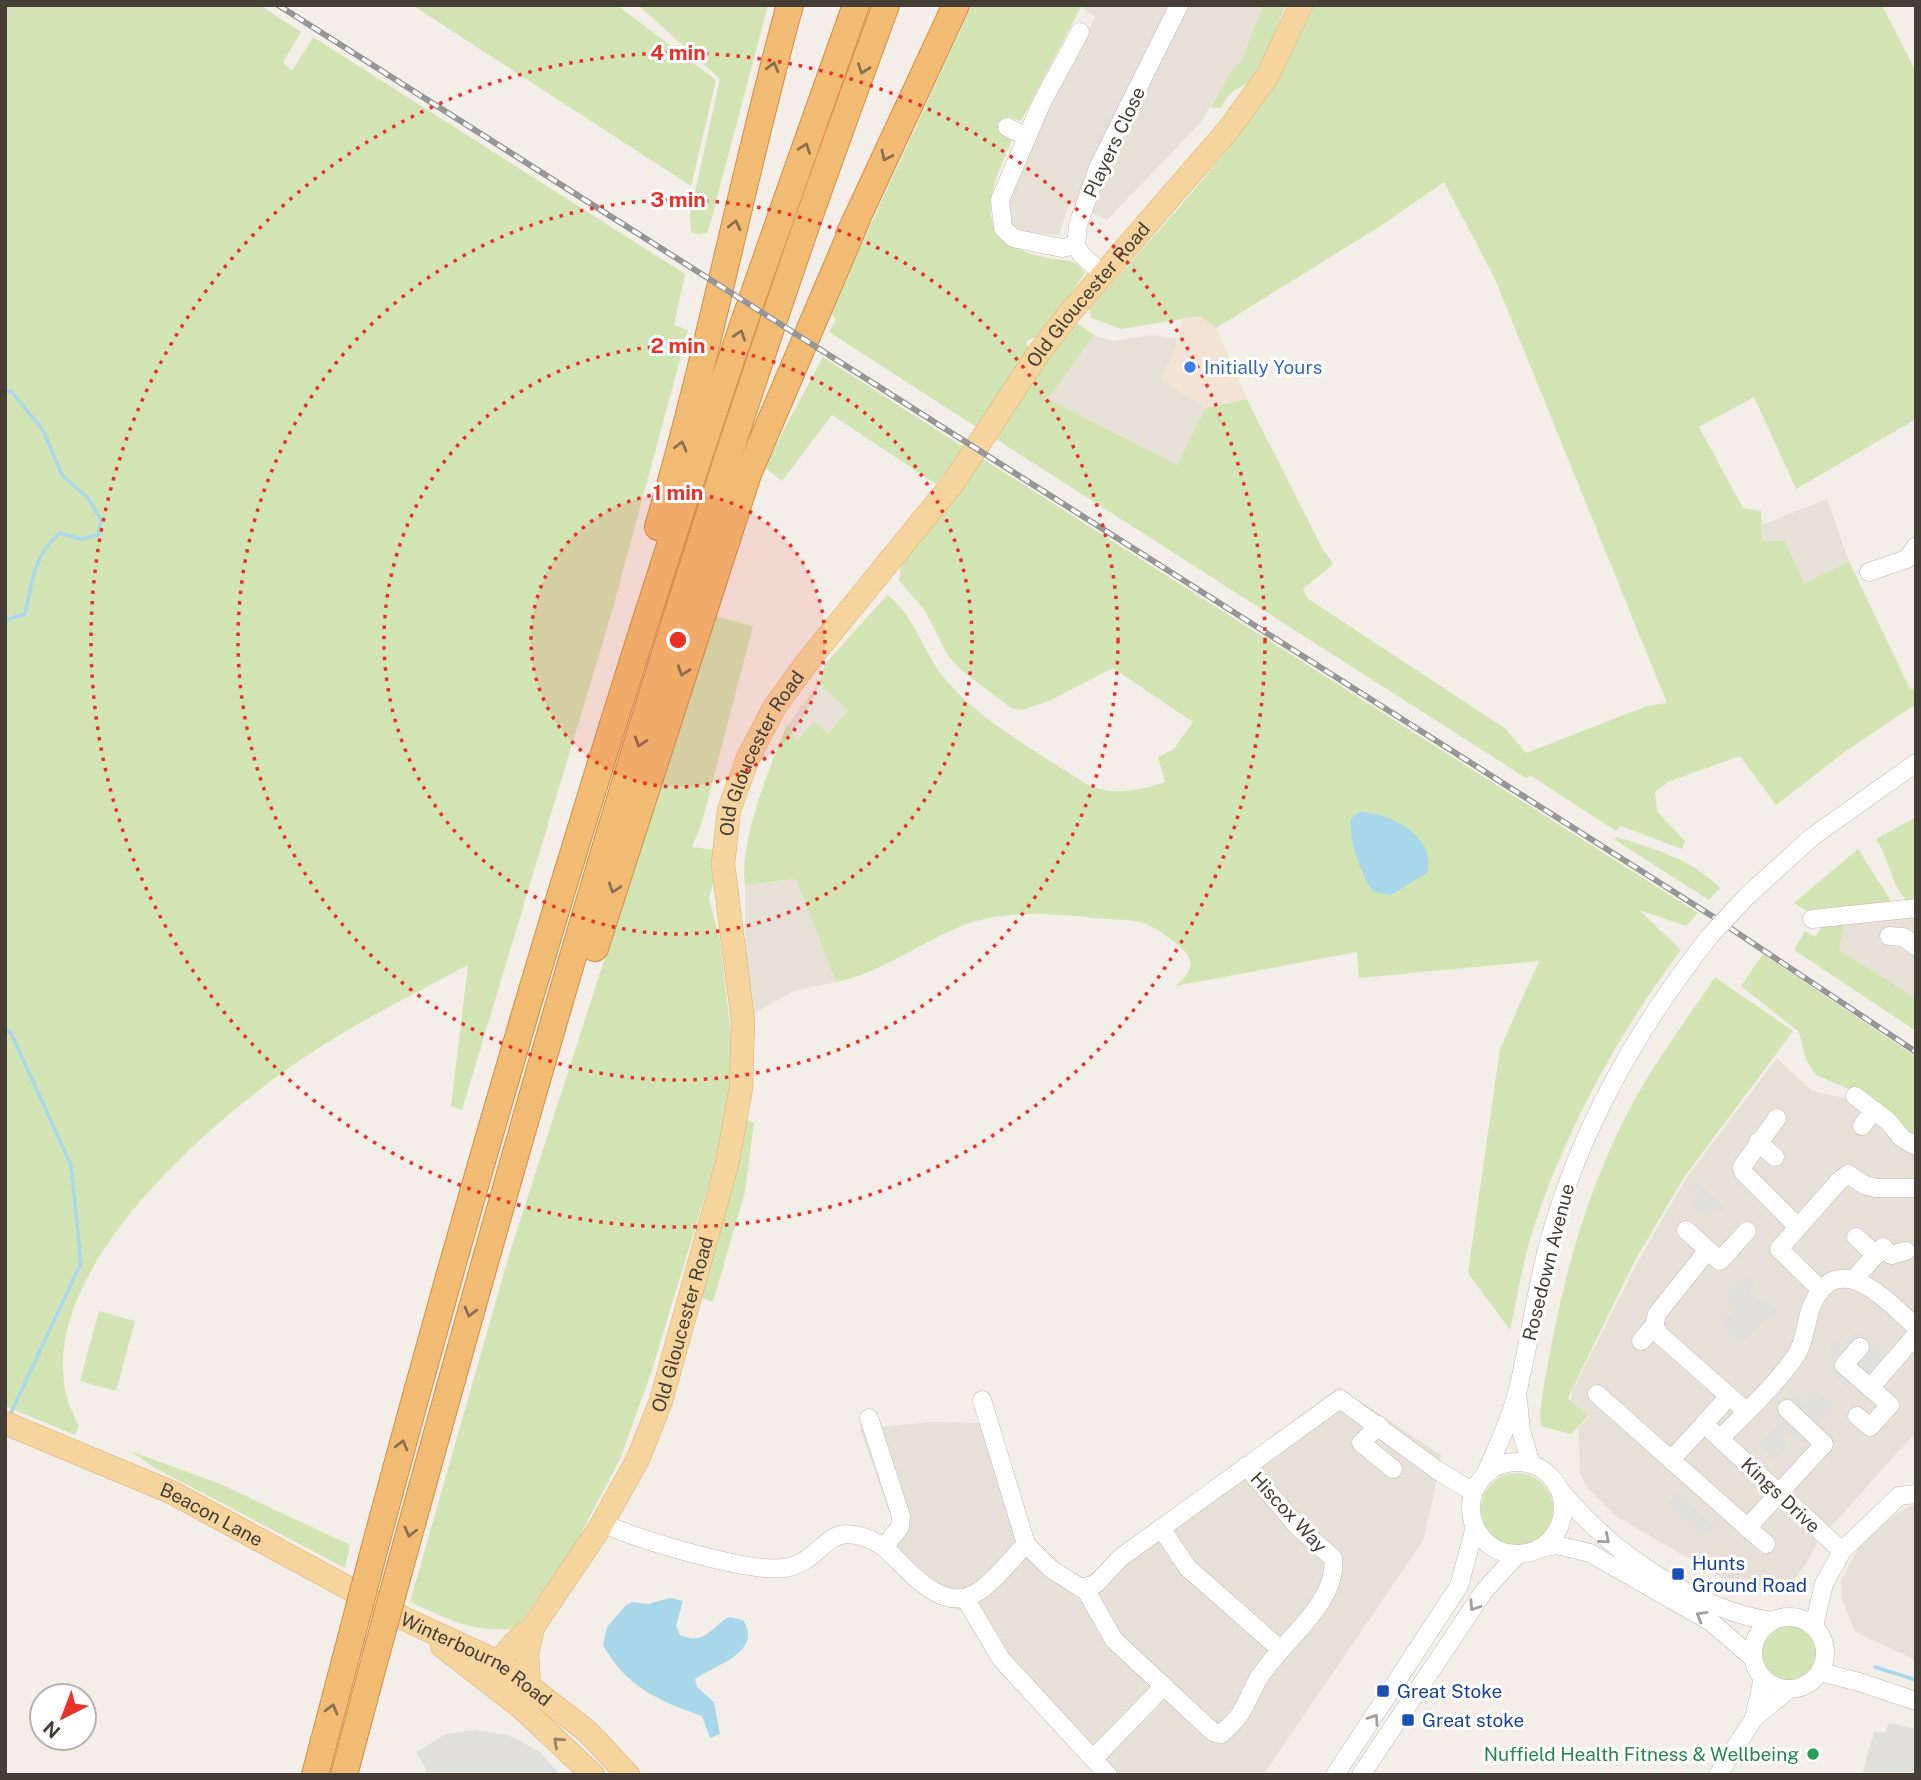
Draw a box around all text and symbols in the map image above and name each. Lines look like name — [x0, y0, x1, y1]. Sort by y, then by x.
text: 4 min — [650, 40, 706, 65]
one-way arrow — [765, 62, 779, 74]
one-way arrow — [857, 63, 871, 75]
street label: Players Close — [1079, 83, 1149, 201]
one-way arrow — [797, 143, 811, 155]
one-way arrow — [880, 149, 894, 161]
text: 3 min — [650, 187, 706, 212]
street label: Old Gloucester Road — [1022, 218, 1154, 371]
one-way arrow — [727, 219, 742, 231]
one-way arrow — [732, 330, 746, 342]
text: 2 min — [650, 333, 706, 358]
place label: Initially Yours — [1204, 356, 1322, 378]
marker: Initially Yours — [1182, 359, 1198, 375]
one-way arrow — [673, 440, 688, 452]
text: 1 min — [653, 480, 703, 505]
centre of rings — [666, 628, 690, 652]
one-way arrow — [677, 664, 691, 677]
street label: Old Gloucester Road — [715, 666, 808, 837]
one-way arrow — [633, 736, 648, 748]
one-way arrow — [608, 881, 622, 894]
street label: Rosedown Avenue — [1518, 1181, 1578, 1343]
street label: Old Gloucester Road — [647, 1234, 717, 1416]
one-way arrow — [464, 1306, 478, 1318]
one-way arrow — [394, 1439, 408, 1451]
street label: Kings Drive — [1737, 1453, 1825, 1537]
street label: Hiscox Way — [1246, 1467, 1332, 1557]
street label: Beacon Lane — [157, 1478, 267, 1551]
one-way arrow — [403, 1526, 418, 1538]
one-way arrow — [1598, 1530, 1610, 1543]
place label: Hunts Ground Road — [1692, 1552, 1807, 1596]
marker: Hunts Ground Road — [1670, 1566, 1686, 1582]
one-way arrow — [1470, 1598, 1482, 1611]
street label: Winterbourne Road — [397, 1608, 556, 1711]
one-way arrow — [1695, 1611, 1708, 1624]
place label: Great Stoke — [1397, 1680, 1502, 1702]
north arrow — [28, 1682, 98, 1752]
marker: Great Stoke — [1375, 1683, 1391, 1699]
one-way arrow — [324, 1703, 338, 1715]
place label: Great stoke — [1422, 1709, 1524, 1731]
marker: Great stoke — [1400, 1712, 1416, 1728]
one-way arrow — [1366, 1714, 1378, 1727]
text: N — [39, 1716, 65, 1743]
one-way arrow — [553, 1737, 566, 1750]
place label: Nuffield Health Fitness & Wellbeing — [1484, 1743, 1799, 1765]
marker: Nuffield Health Fitness & Wellbeing — [1805, 1746, 1821, 1762]

